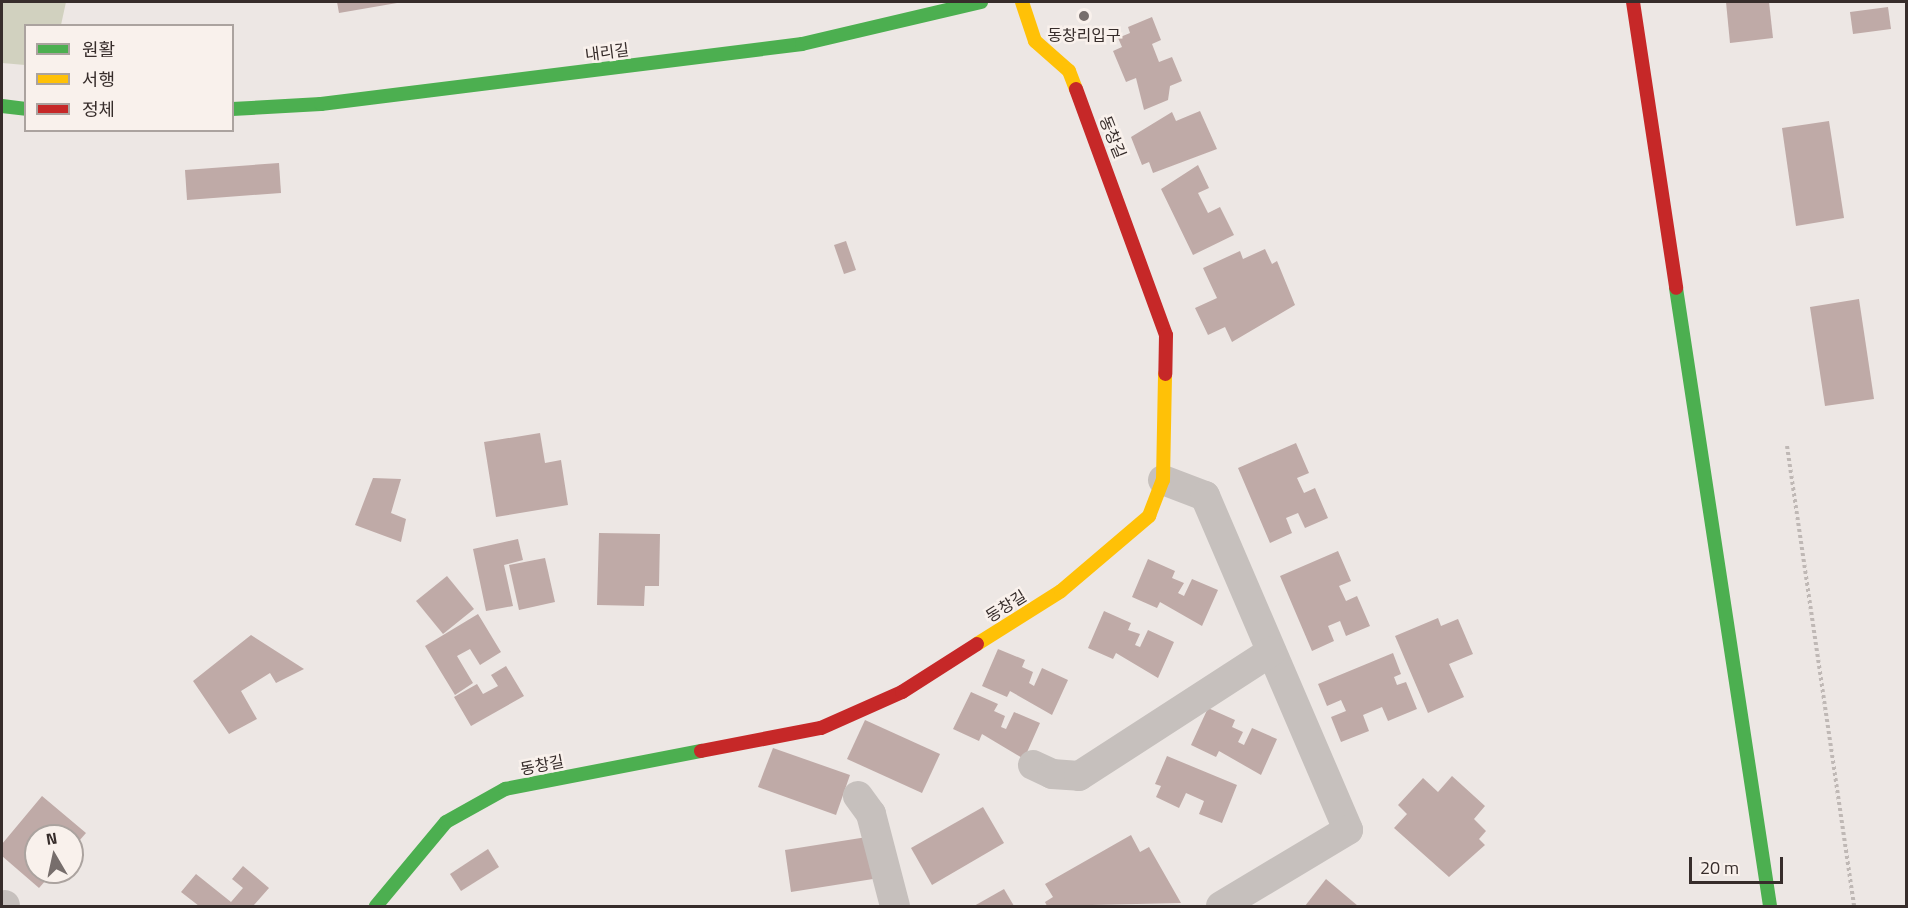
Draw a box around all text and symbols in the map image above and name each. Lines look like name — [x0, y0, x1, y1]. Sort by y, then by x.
marker: 동창리입구 — [1077, 9, 1091, 23]
legend — [24, 24, 234, 132]
place label: 동창리입구 — [1047, 25, 1121, 45]
text: 원활 — [82, 36, 115, 63]
street label: 내리길 — [584, 40, 630, 64]
text: 서행 — [82, 66, 115, 93]
text: 정체 — [82, 96, 115, 123]
street label: 동창길 — [1096, 113, 1130, 161]
street label: 동창길 — [982, 586, 1030, 626]
street label: 동창길 — [518, 751, 566, 779]
north arrow — [24, 824, 84, 884]
text: N — [44, 825, 59, 851]
scale bar — [1692, 845, 1786, 883]
text: 20 m — [1700, 854, 1739, 881]

